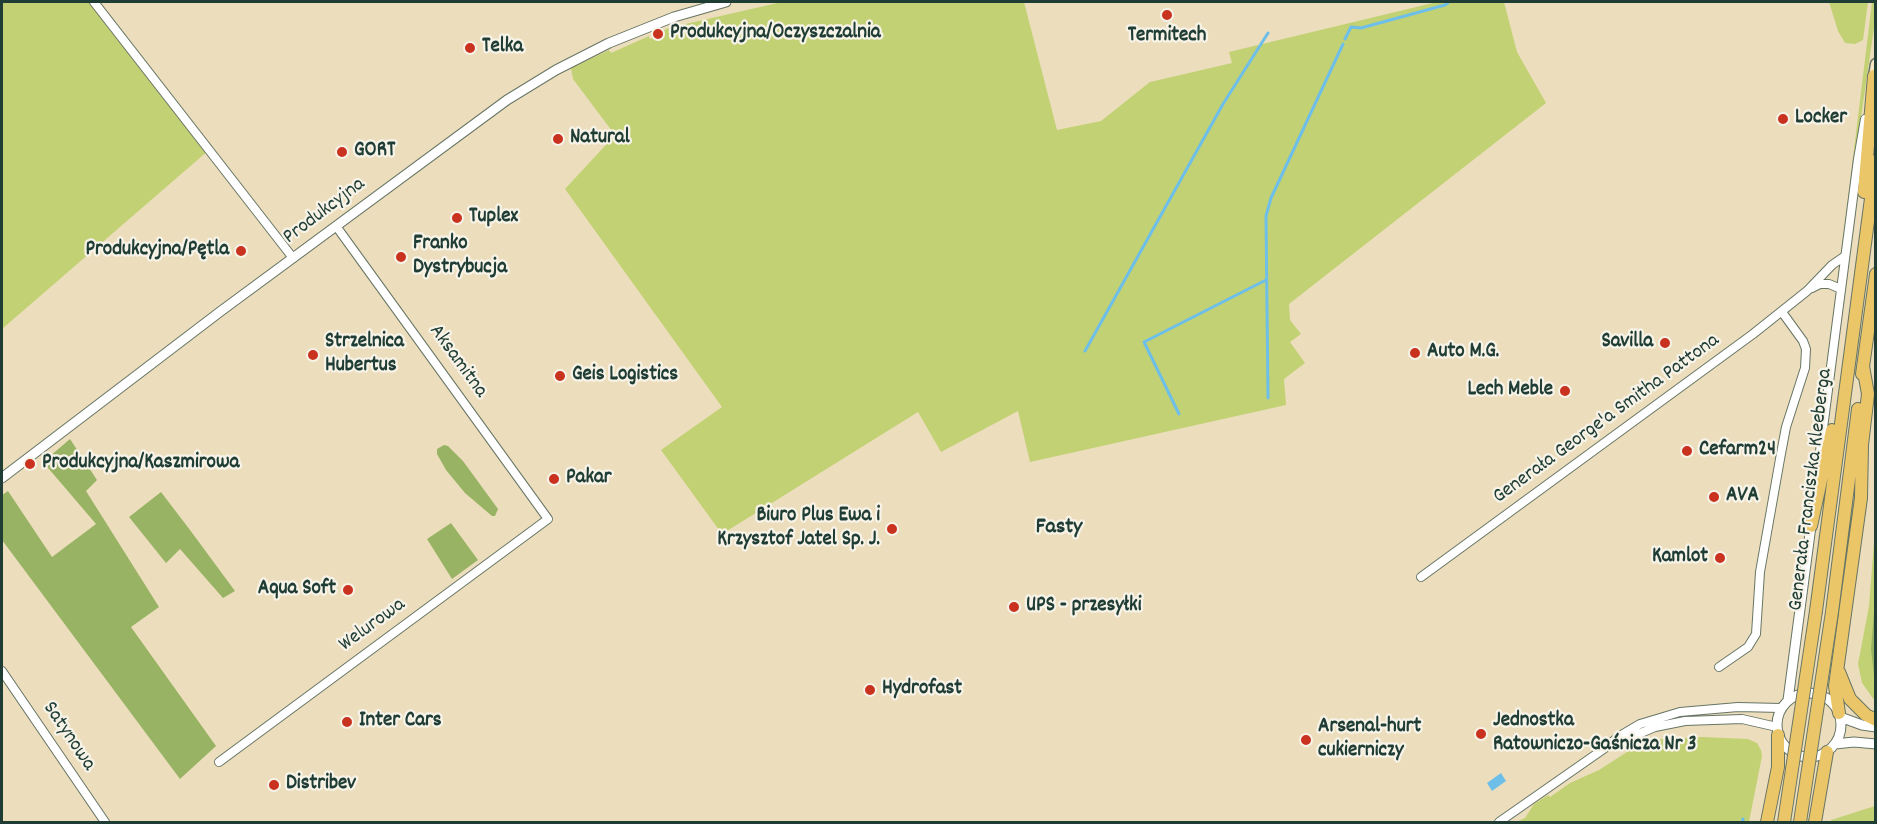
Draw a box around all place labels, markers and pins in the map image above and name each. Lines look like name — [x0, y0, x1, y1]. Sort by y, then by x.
marker: Termitech — [1160, 8, 1174, 22]
place label: Produkcyjna/Oczyszczalnia — [670, 21, 881, 47]
place label: Termitech — [1128, 24, 1206, 50]
marker: Produkcyjna/Oczyszczalnia — [651, 27, 665, 41]
place label: Telka — [482, 35, 523, 61]
marker: Telka — [463, 41, 477, 55]
place label: Locker — [1795, 106, 1847, 132]
marker: Locker — [1776, 112, 1790, 126]
place label: Natural — [570, 126, 630, 152]
marker: Natural — [551, 132, 565, 146]
place label: GORT — [354, 139, 395, 165]
marker: GORT — [335, 145, 349, 159]
place label: Tuplex — [469, 205, 518, 231]
marker: Tuplex — [450, 211, 464, 225]
place label: Franko Dystrybucja — [413, 232, 507, 282]
place label: Produkcyjna/Pętla — [85, 238, 229, 264]
marker: Produkcyjna/Pętla — [234, 244, 248, 258]
marker: Franko Dystrybucja — [394, 250, 408, 264]
place label: Strzelnica Hubertus — [325, 330, 404, 380]
place label: Savilla — [1601, 330, 1653, 356]
marker: Savilla — [1658, 336, 1672, 350]
place label: Auto M.G. — [1427, 340, 1499, 366]
marker: Auto M.G. — [1408, 346, 1422, 360]
marker: Strzelnica Hubertus — [306, 348, 320, 362]
place label: Geis Logistics — [572, 363, 678, 389]
marker: Geis Logistics — [553, 369, 567, 383]
place label: Lech Meble — [1467, 378, 1553, 404]
marker: Lech Meble — [1558, 384, 1572, 398]
place label: Cefarm24 — [1699, 438, 1776, 464]
marker: Cefarm24 — [1680, 444, 1694, 458]
place label: Produkcyjna/Kaszmirowa — [42, 451, 239, 477]
marker: Produkcyjna/Kaszmirowa — [23, 457, 37, 471]
place label: Pakar — [566, 466, 612, 492]
marker: Pakar — [547, 472, 561, 486]
place label: AVA — [1726, 484, 1759, 510]
marker: AVA — [1707, 490, 1721, 504]
place label: Biuro Plus Ewa i Krzysztof Jatel Sp. J. — [717, 504, 880, 554]
marker: Biuro Plus Ewa i Krzysztof Jatel Sp. J. — [885, 522, 899, 536]
place label: Kamlot — [1652, 545, 1708, 571]
marker: Kamlot — [1713, 551, 1727, 565]
place label: Aqua Soft — [258, 577, 336, 603]
marker: Aqua Soft — [341, 583, 355, 597]
place label: UPS - przesyłki — [1026, 594, 1142, 620]
marker: UPS - przesyłki — [1007, 600, 1021, 614]
place label: Hydrofast — [882, 677, 962, 703]
marker: Hydrofast — [863, 683, 877, 697]
place label: Inter Cars — [359, 709, 442, 735]
place label: Jednostka Ratowniczo-Gaśnicza Nr 3 — [1493, 709, 1697, 759]
marker: Inter Cars — [340, 715, 354, 729]
place label: Arsenal-hurt cukierniczy — [1318, 715, 1421, 765]
marker: Jednostka Ratowniczo-Gaśnicza Nr 3 — [1474, 727, 1488, 741]
marker: Arsenal-hurt cukierniczy — [1299, 733, 1313, 747]
place label: Distribev — [286, 772, 356, 798]
marker: Distribev — [267, 778, 281, 792]

